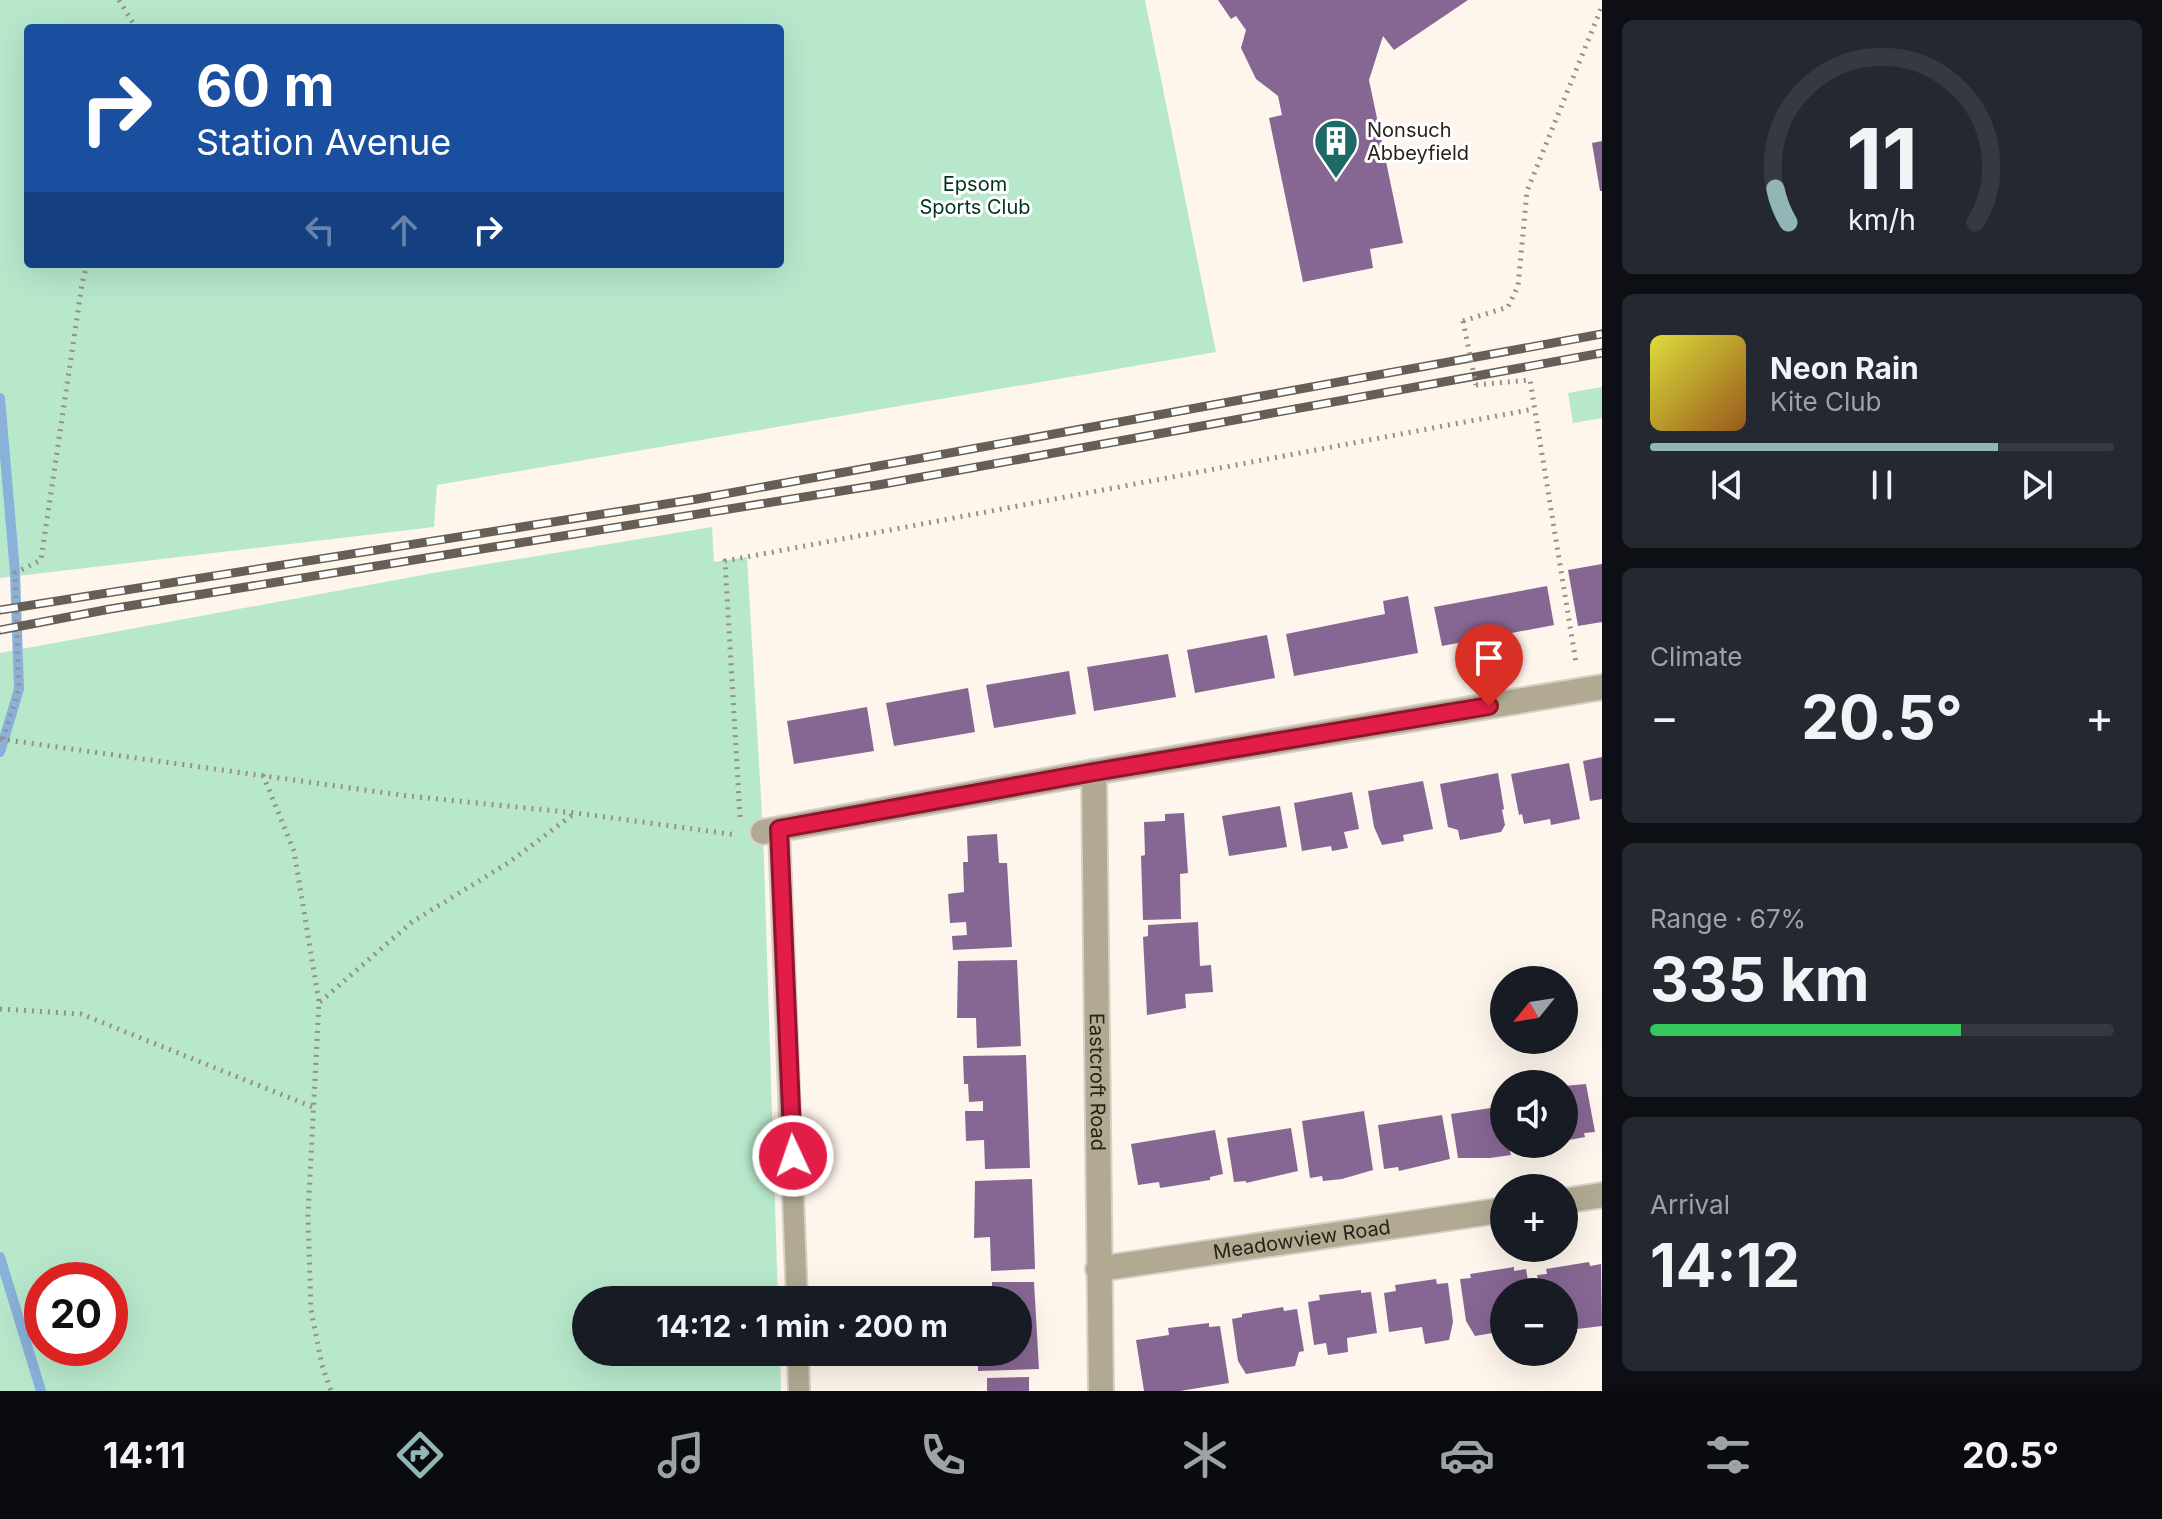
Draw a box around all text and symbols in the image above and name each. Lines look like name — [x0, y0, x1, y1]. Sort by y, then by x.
text: 60 m — [196, 52, 335, 120]
icon: right — [64, 56, 168, 160]
text: 11 — [1846, 108, 1918, 209]
building icon: Nonsuch Abbeyfield — [1312, 117, 1360, 180]
place label: Nonsuch Abbeyfield — [1367, 118, 1469, 165]
text: Station Avenue — [196, 120, 451, 164]
park label: Epsom Sports Club — [920, 172, 1030, 219]
text: km/h — [1848, 202, 1916, 237]
icon: left — [298, 208, 342, 252]
icon: ahead — [382, 208, 426, 252]
icon: right — [466, 208, 510, 252]
text: Neon Rain — [1770, 350, 1919, 386]
text: Kite Club — [1770, 386, 1881, 417]
icon: previous — [1705, 463, 1749, 507]
icon: pause — [1860, 463, 1904, 507]
icon: next — [2015, 463, 2059, 507]
pin — [1455, 624, 1523, 706]
icon: arrive — [1467, 636, 1511, 680]
text: Climate — [1650, 641, 1742, 672]
text: 20.5° — [1801, 681, 1963, 753]
text: − — [1650, 690, 1679, 744]
text: + — [2085, 690, 2114, 744]
text: Range · 67% — [1650, 903, 1806, 934]
text: 335 km — [1650, 943, 1870, 1015]
north arrow — [1490, 966, 1578, 1054]
map controls — [1490, 966, 1578, 1366]
street label: Eastcroft Road — [1085, 1013, 1110, 1151]
button: sound — [1490, 1070, 1578, 1158]
position arrow — [751, 1114, 835, 1198]
button: + — [1490, 1174, 1578, 1262]
text: Arrival — [1650, 1189, 1730, 1220]
street label: Meadowview Road — [1212, 1215, 1392, 1264]
text: 14:12 — [1650, 1229, 1800, 1301]
speed limit sign: 20 — [24, 1262, 128, 1366]
button: − — [1490, 1278, 1578, 1366]
text: 14:12 · 1 min · 200 m — [656, 1308, 948, 1344]
icon: directions — [392, 1427, 448, 1483]
icon: music — [653, 1427, 709, 1483]
icon: phone — [915, 1427, 971, 1483]
icon: climate — [1177, 1427, 1233, 1483]
icon: car — [1439, 1427, 1495, 1483]
icon: filters — [1700, 1427, 1756, 1483]
text: 14:11 — [103, 1433, 186, 1477]
text: 20.5° — [1962, 1433, 2059, 1477]

